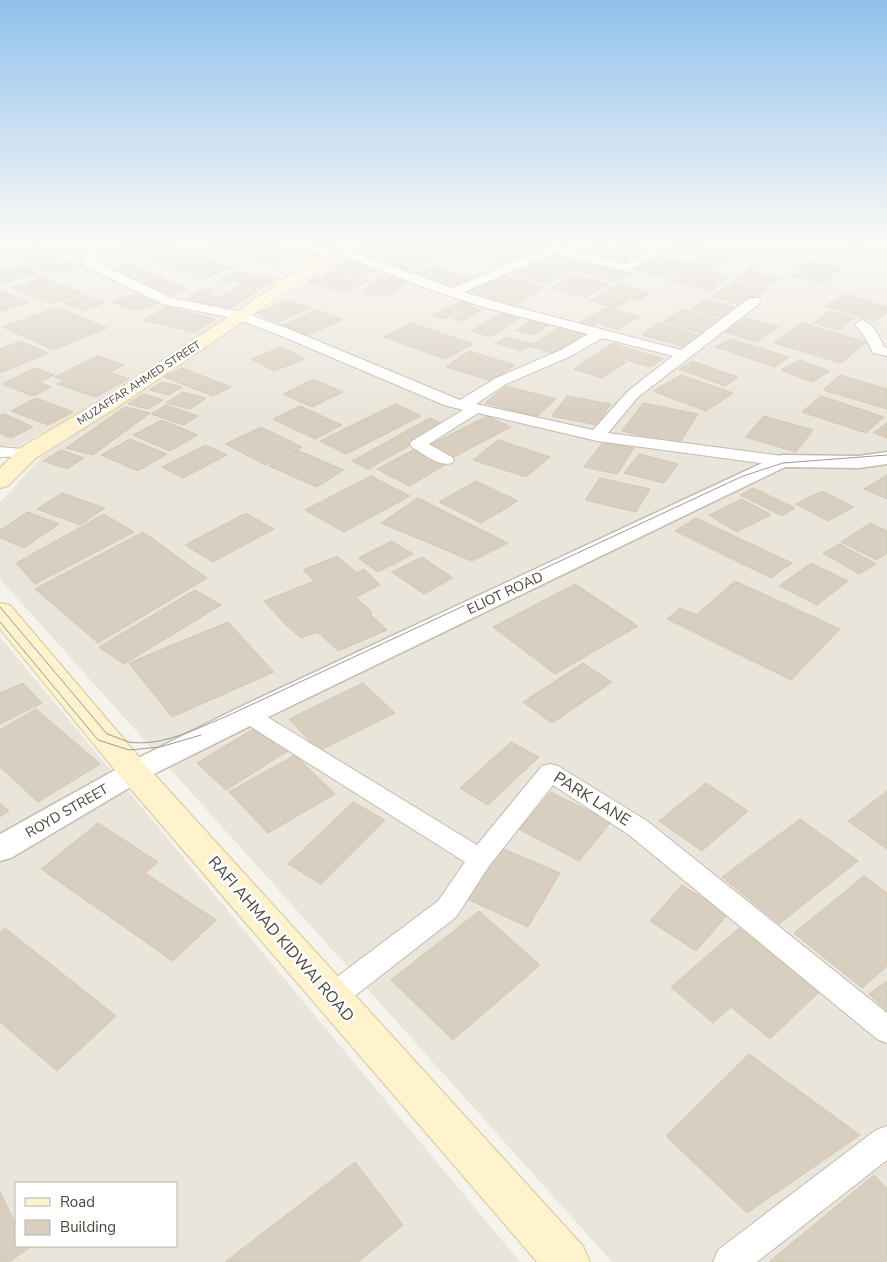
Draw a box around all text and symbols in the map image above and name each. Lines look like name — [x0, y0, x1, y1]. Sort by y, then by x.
street label: MUZAFFAR AHMED STREET — [74, 337, 204, 429]
street label: ELIOT ROAD — [464, 567, 546, 619]
street label: PARK LANE — [549, 767, 635, 831]
street label: ROYD STREET — [22, 779, 112, 842]
street label: RAFI AHMAD KIDWAI ROAD — [203, 851, 359, 1027]
legend — [15, 1182, 178, 1247]
text: Road — [60, 1192, 95, 1212]
text: Building — [60, 1217, 116, 1237]

